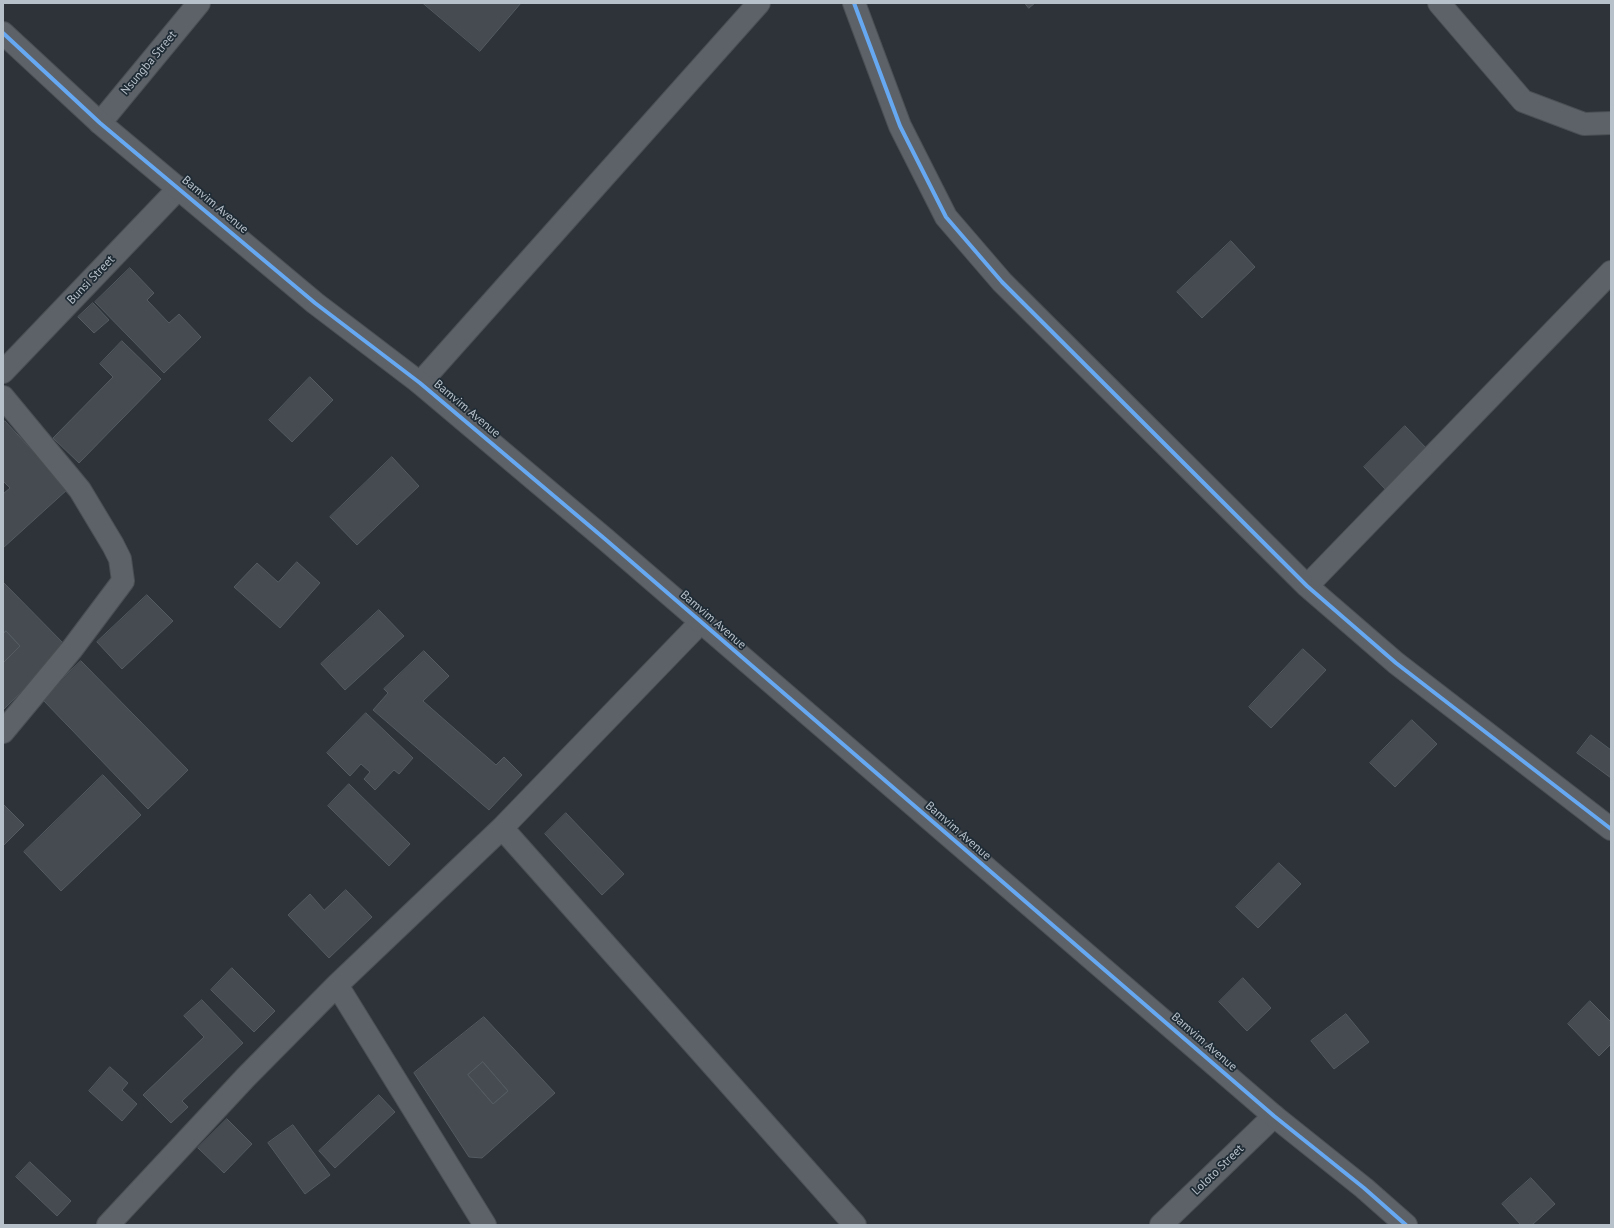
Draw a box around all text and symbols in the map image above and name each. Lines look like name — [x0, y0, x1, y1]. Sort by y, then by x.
street label: Nsungba Street — [118, 28, 180, 98]
street label: Bamvim Avenue — [179, 173, 251, 237]
street label: Bunsi Street — [64, 253, 118, 307]
street label: Bamvim Avenue — [431, 377, 503, 441]
street label: Bamvim Avenue — [677, 588, 749, 652]
street label: Bamvim Avenue — [922, 799, 994, 863]
street label: Bamvim Avenue — [1168, 1010, 1240, 1074]
street label: Loloto Street — [1189, 1142, 1247, 1198]

